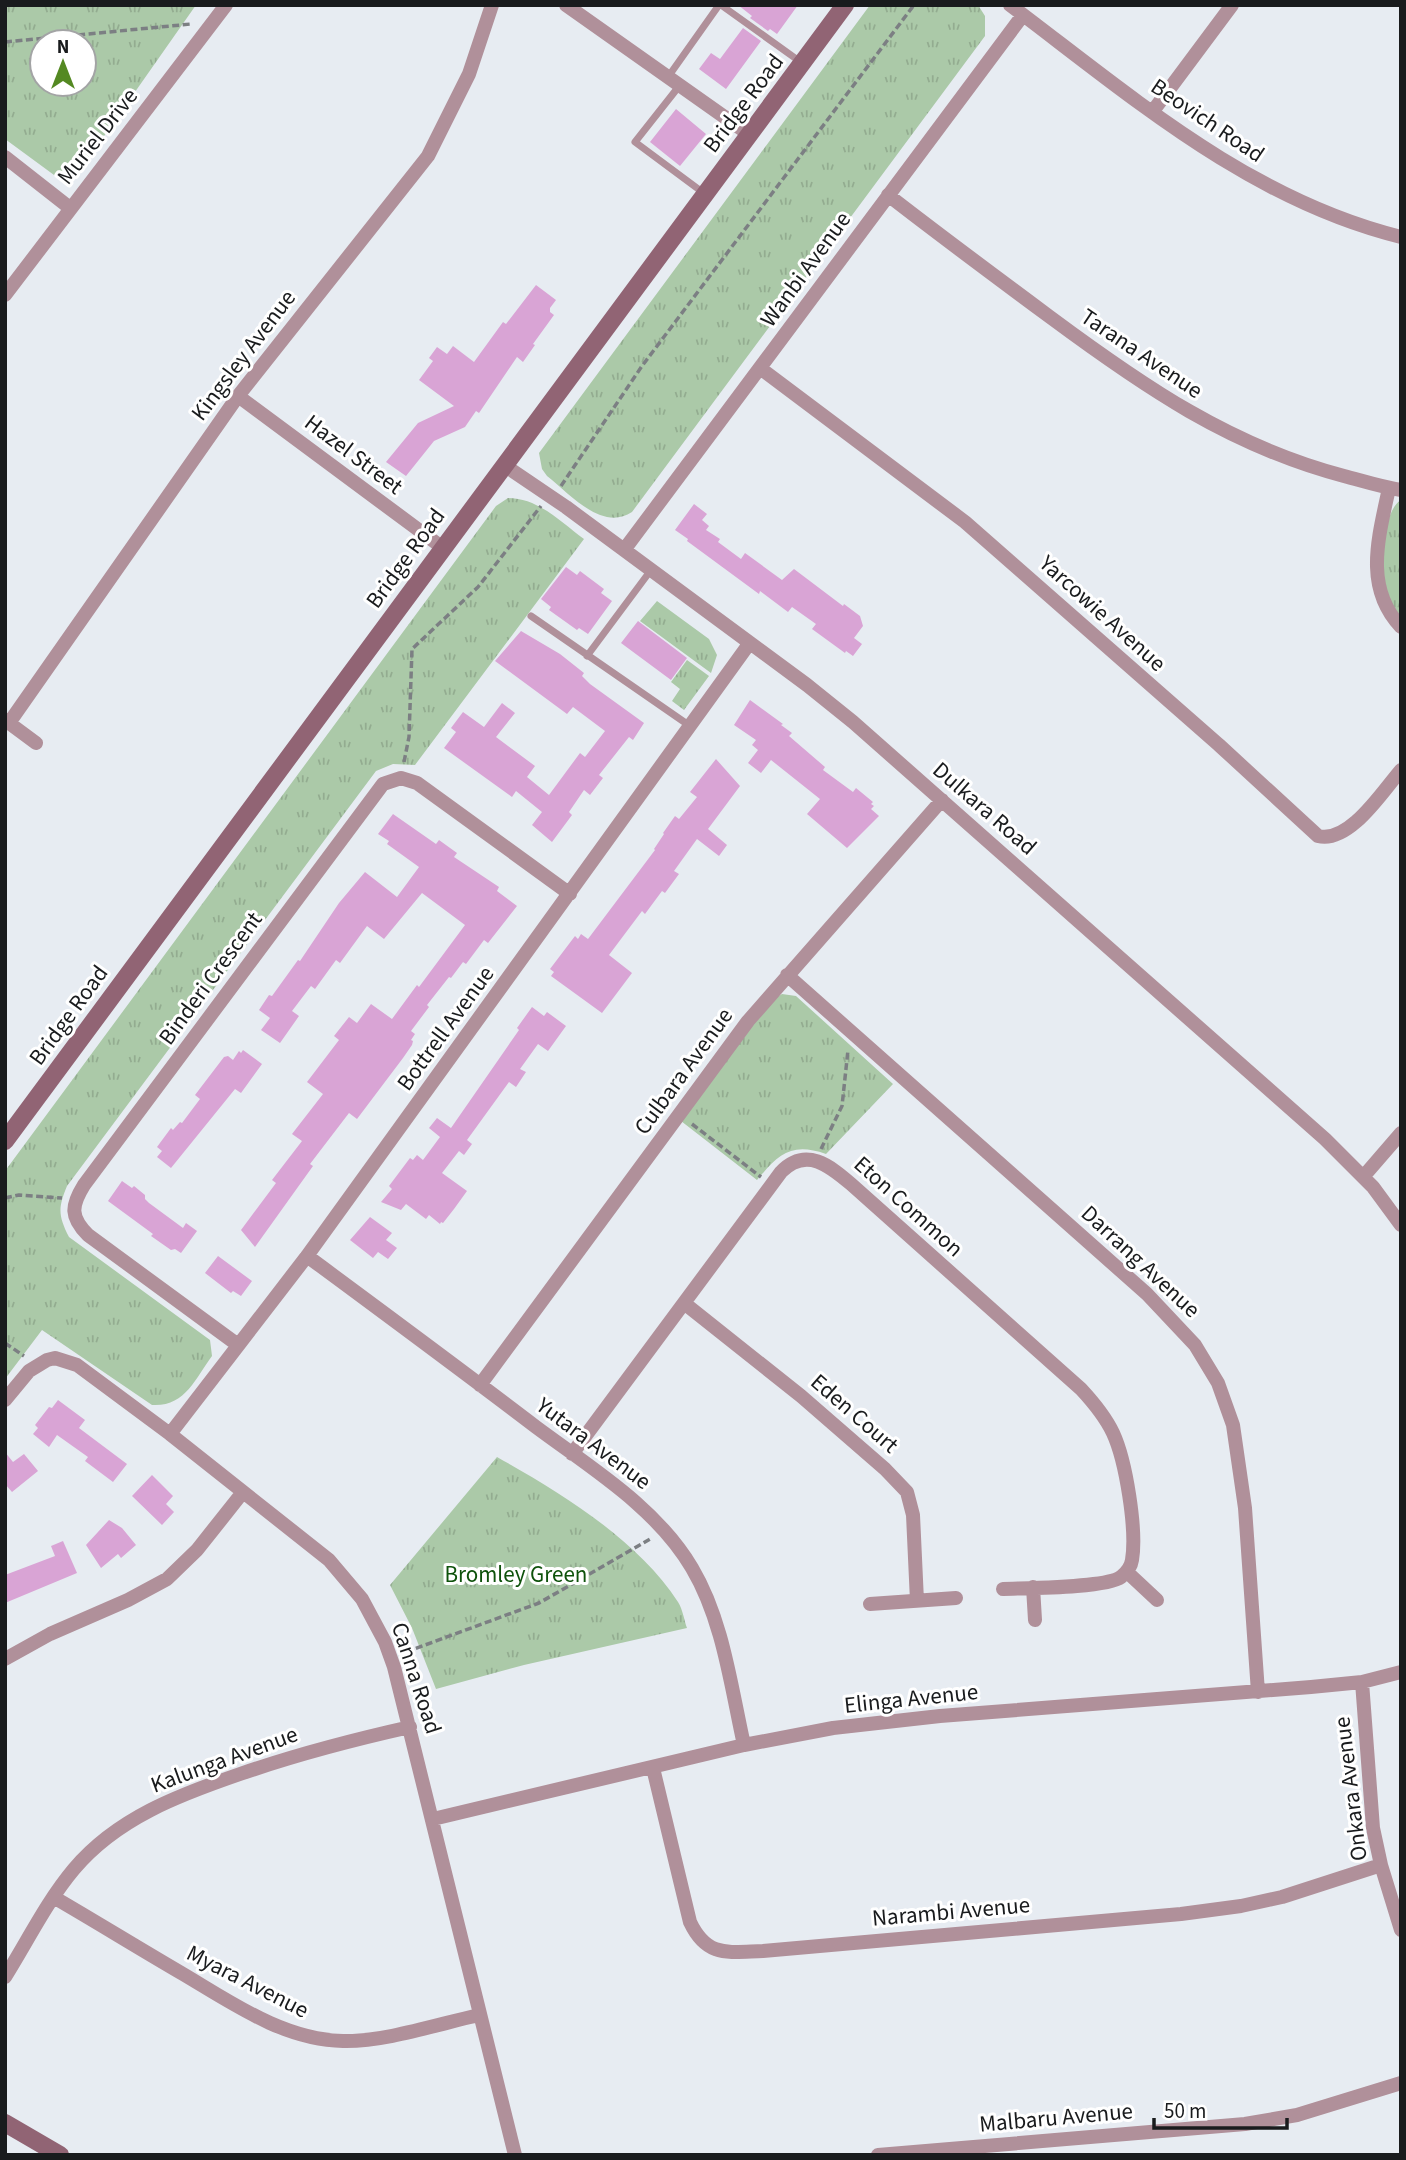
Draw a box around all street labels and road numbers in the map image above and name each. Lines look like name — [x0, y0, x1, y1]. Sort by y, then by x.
street label: Bridge Road — [695, 47, 792, 160]
street label: Beovich Road — [1144, 70, 1271, 171]
street label: Muriel Drive — [49, 81, 146, 192]
street label: Wanbi Avenue — [752, 205, 859, 334]
street label: Kingsley Avenue — [183, 283, 304, 428]
street label: Tarana Avenue — [1074, 300, 1209, 406]
street label: Hazel Street — [298, 406, 410, 503]
street label: Bridge Road — [358, 501, 453, 615]
street label: Yarcowie Avenue — [1031, 547, 1173, 679]
street label: Dulkara Road — [925, 754, 1044, 863]
street label: Binderi Crescent — [151, 905, 270, 1052]
street label: Bridge Road — [21, 958, 116, 1072]
street label: Bottrell Avenue — [389, 959, 502, 1097]
street label: Culbara Avenue — [626, 1001, 741, 1142]
street label: Eton Common — [847, 1148, 971, 1265]
street label: Darrang Avenue — [1074, 1197, 1208, 1325]
street label: Eden Court — [803, 1366, 906, 1461]
street label: Yutara Avenue — [529, 1389, 658, 1498]
street label: Canna Road — [383, 1618, 450, 1738]
street label: Elinga Avenue — [842, 1675, 980, 1722]
street label: Onkara Avenue — [1325, 1715, 1376, 1863]
street label: Kalunga Avenue — [146, 1718, 302, 1801]
street label: Narambi Avenue — [871, 1888, 1031, 1935]
street label: Myara Avenue — [181, 1937, 315, 2026]
street label: Malbaru Avenue — [978, 2094, 1134, 2141]

